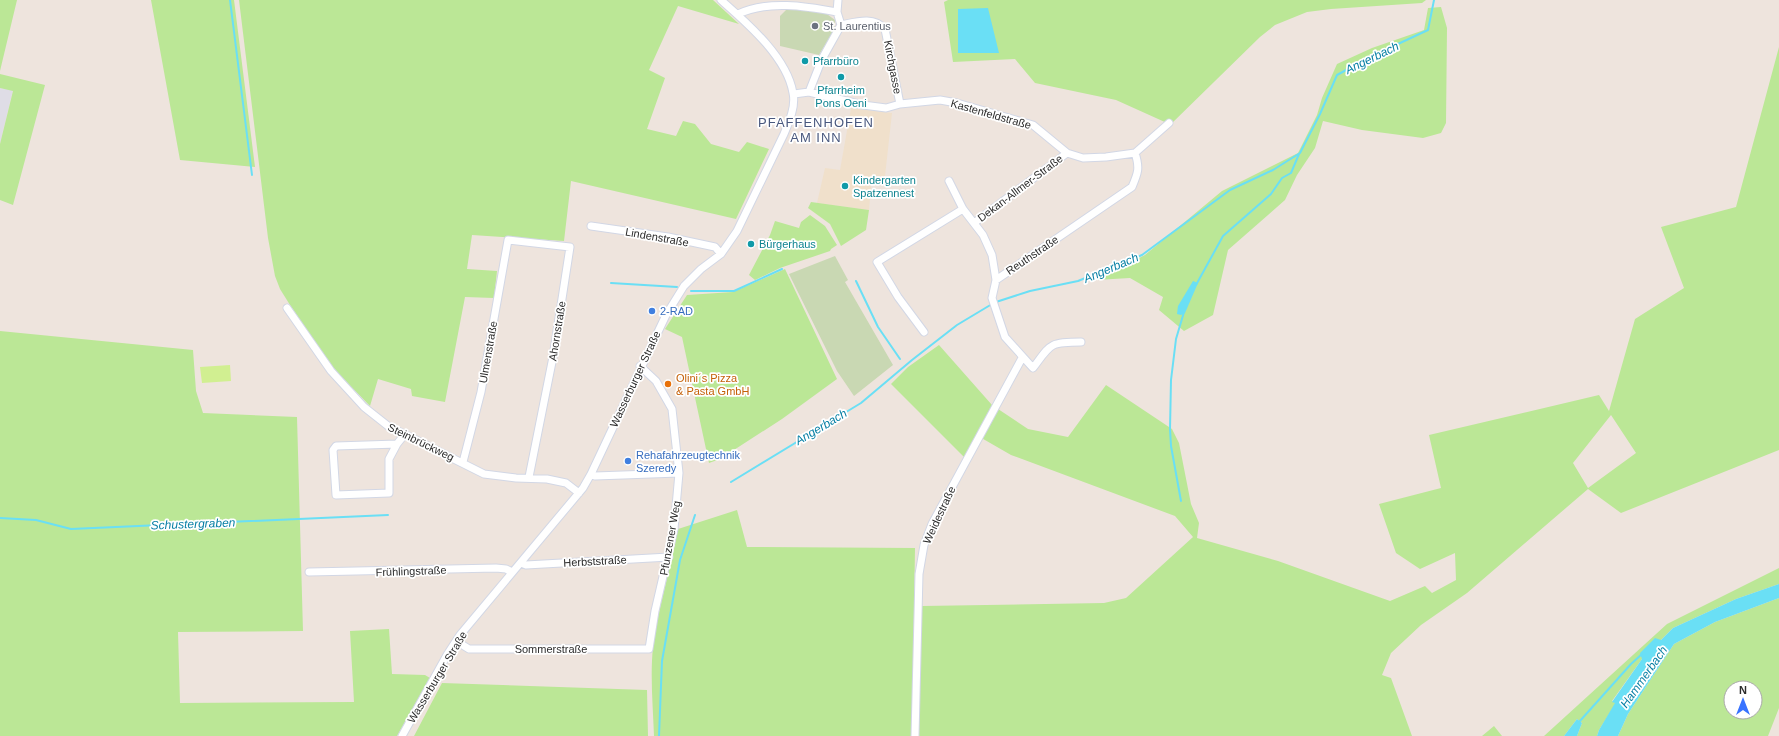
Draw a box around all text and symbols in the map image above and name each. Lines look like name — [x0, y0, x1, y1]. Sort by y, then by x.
place label: St. Laurentius — [823, 20, 891, 32]
marker: St. Laurentius — [810, 21, 820, 31]
street label: Kirchgasse — [882, 39, 904, 95]
water label: Angerbach — [1342, 39, 1401, 77]
place label: Pfarrbüro — [813, 55, 859, 67]
marker: Pfarrbüro — [800, 56, 810, 66]
marker: Pfarrheim Pons Oeni — [836, 72, 846, 82]
place label: Pfarrheim Pons Oeni — [815, 84, 867, 109]
street label: Kastenfeldstraße — [949, 97, 1033, 131]
district label: PFAFFENHOFEN AM INN — [758, 115, 874, 145]
street label: Dekan-Allmer-Straße — [975, 152, 1065, 224]
place label: Kindergarten Spatzennest — [853, 174, 916, 199]
marker: Kindergarten Spatzennest — [840, 181, 850, 191]
street label: Lindenstraße — [624, 226, 690, 248]
street label: Reuthstraße — [1004, 233, 1060, 277]
place label: Bürgerhaus — [759, 238, 816, 250]
marker: Bürgerhaus — [746, 239, 756, 249]
water label: Angerbach — [1081, 250, 1141, 286]
street label: Ahornstraße — [546, 300, 568, 362]
place label: 2-RAD — [660, 305, 693, 317]
marker: 2-RAD — [647, 306, 657, 316]
street label: Ulmenstraße — [477, 320, 499, 384]
street label: Wasserburger Straße — [607, 329, 663, 429]
place label: Olini´s Pizza & Pasta GmbH — [676, 372, 749, 397]
marker: Olini´s Pizza & Pasta GmbH — [663, 379, 673, 389]
water label: Angerbach — [792, 406, 850, 448]
street label: Steinbrückweg — [386, 421, 456, 463]
place label: Rehafahrzeugtechnik Szeredy — [636, 449, 740, 474]
marker: Rehafahrzeugtechnik Szeredy — [623, 456, 633, 466]
street label: Weidestraße — [920, 484, 958, 546]
street label: Pfunzener Weg — [658, 500, 682, 576]
water label: Schustergraben — [150, 516, 236, 532]
street label: Herbststraße — [563, 553, 627, 569]
street label: Frühlingstraße — [375, 564, 447, 578]
street label: Wasserburger Straße — [405, 629, 469, 725]
street label: Sommerstraße — [515, 643, 587, 655]
water label: Hammerbach — [1618, 643, 1671, 711]
north arrow — [1723, 680, 1763, 720]
text: N — [1739, 684, 1747, 696]

